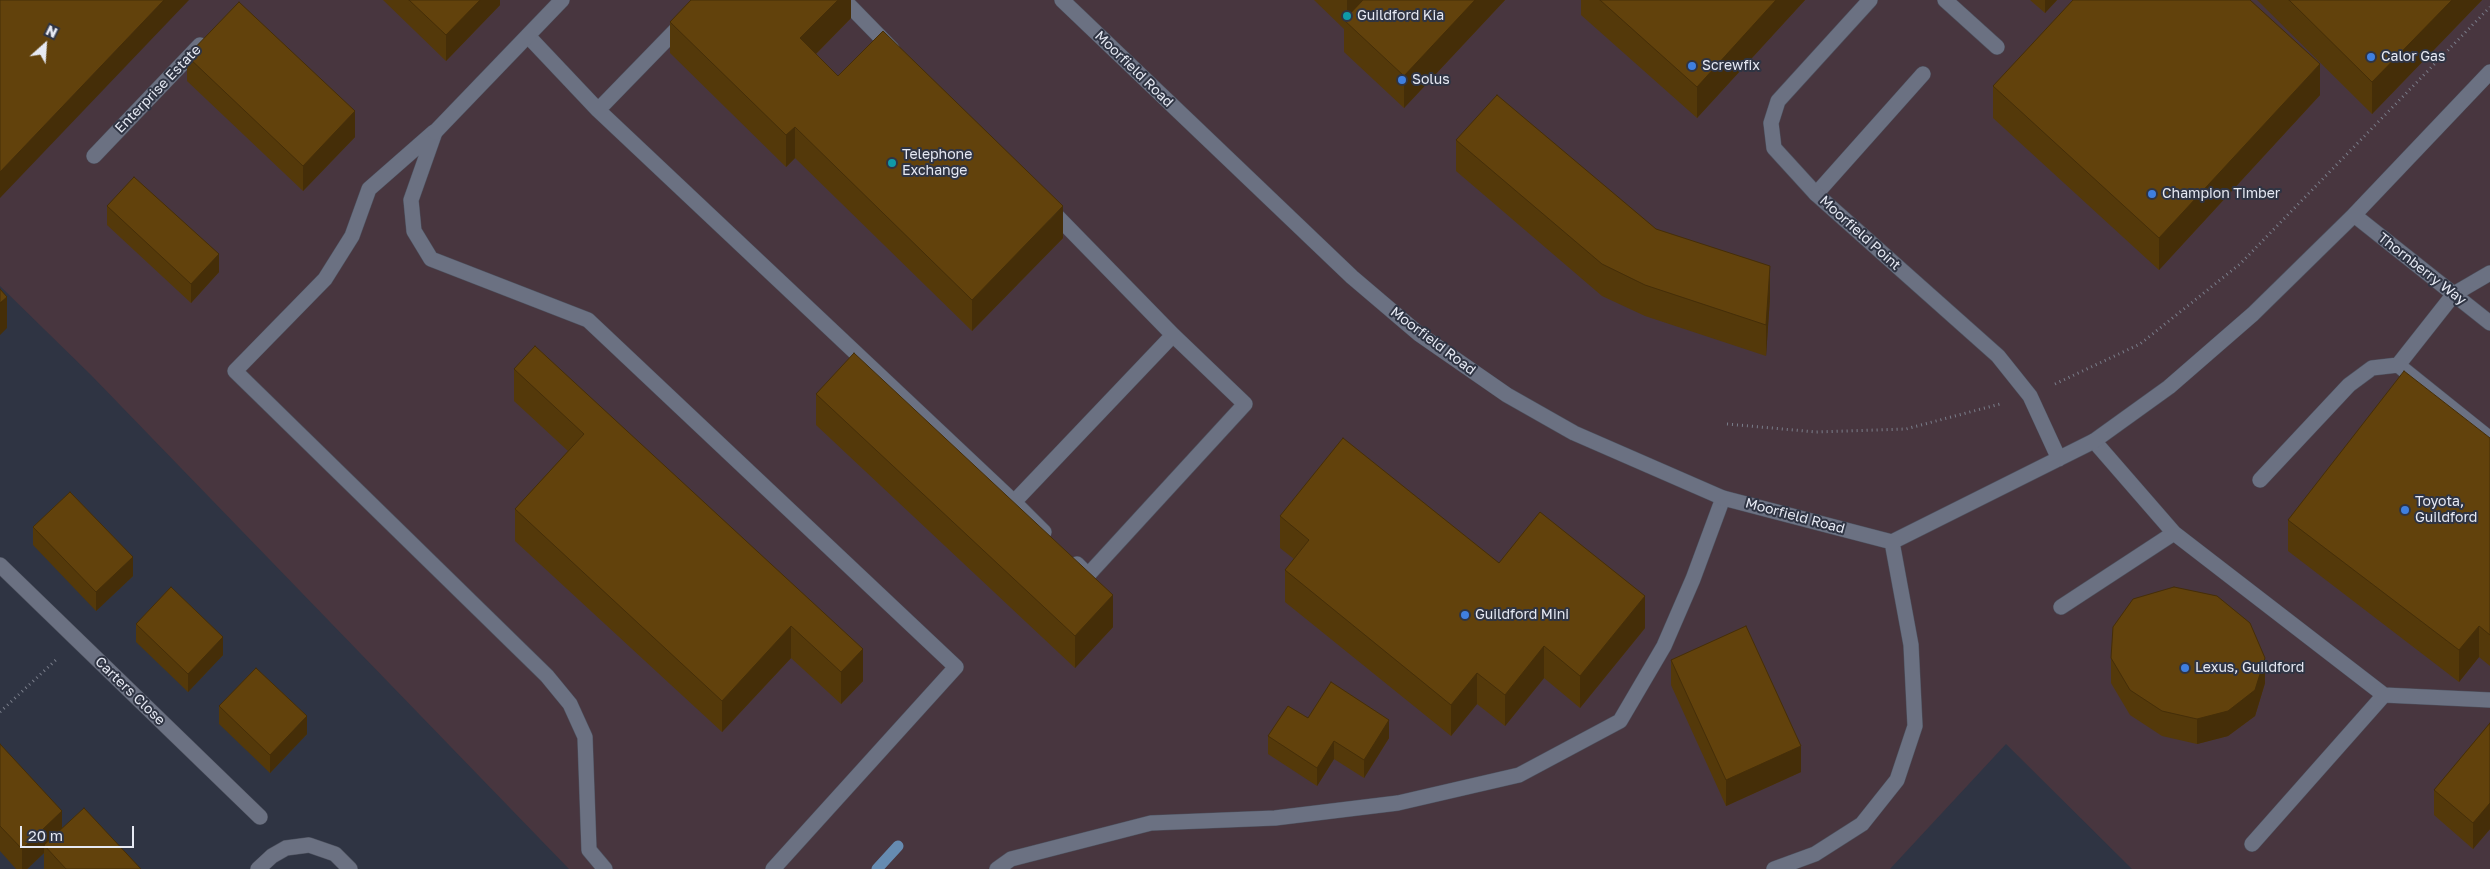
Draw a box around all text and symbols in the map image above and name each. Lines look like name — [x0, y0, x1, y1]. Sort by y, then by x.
place label: Guildford Kia — [1357, 8, 1444, 24]
marker: Guildford Kia — [1341, 10, 1353, 22]
north arrow — [20, 20, 70, 70]
text: N — [43, 21, 60, 41]
street label: Moorfield Road — [1091, 27, 1177, 111]
street label: Enterprise Estate — [112, 41, 204, 137]
place label: Calor Gas — [2381, 49, 2445, 65]
marker: Calor Gas — [2365, 51, 2377, 63]
place label: Screwfix — [1702, 58, 1760, 74]
marker: Screwfix — [1686, 60, 1698, 72]
place label: Solus — [1412, 72, 1450, 88]
marker: Solus — [1396, 74, 1408, 86]
place label: Telephone Exchange — [902, 147, 972, 180]
marker: Telephone Exchange — [886, 157, 898, 169]
place label: Champion Timber — [2162, 186, 2280, 202]
marker: Champion Timber — [2146, 188, 2158, 200]
street label: Moorfield Point — [1816, 192, 1904, 274]
street label: Thornberry Way — [2374, 229, 2470, 309]
street label: Moorfield Road — [1387, 304, 1479, 378]
place label: Toyota, Guildford — [2415, 494, 2477, 526]
street label: Moorfield Road — [1743, 495, 1847, 537]
marker: Toyota, Guildford — [2399, 504, 2411, 516]
place label: Guildford Mini — [1475, 607, 1569, 623]
marker: Guildford Mini — [1459, 609, 1471, 621]
street label: Carters Close — [91, 653, 169, 729]
place label: Lexus, Guildford — [2195, 660, 2304, 676]
marker: Lexus, Guildford — [2179, 662, 2191, 674]
scale bar — [22, 816, 136, 848]
text: 20 m — [28, 826, 63, 844]

